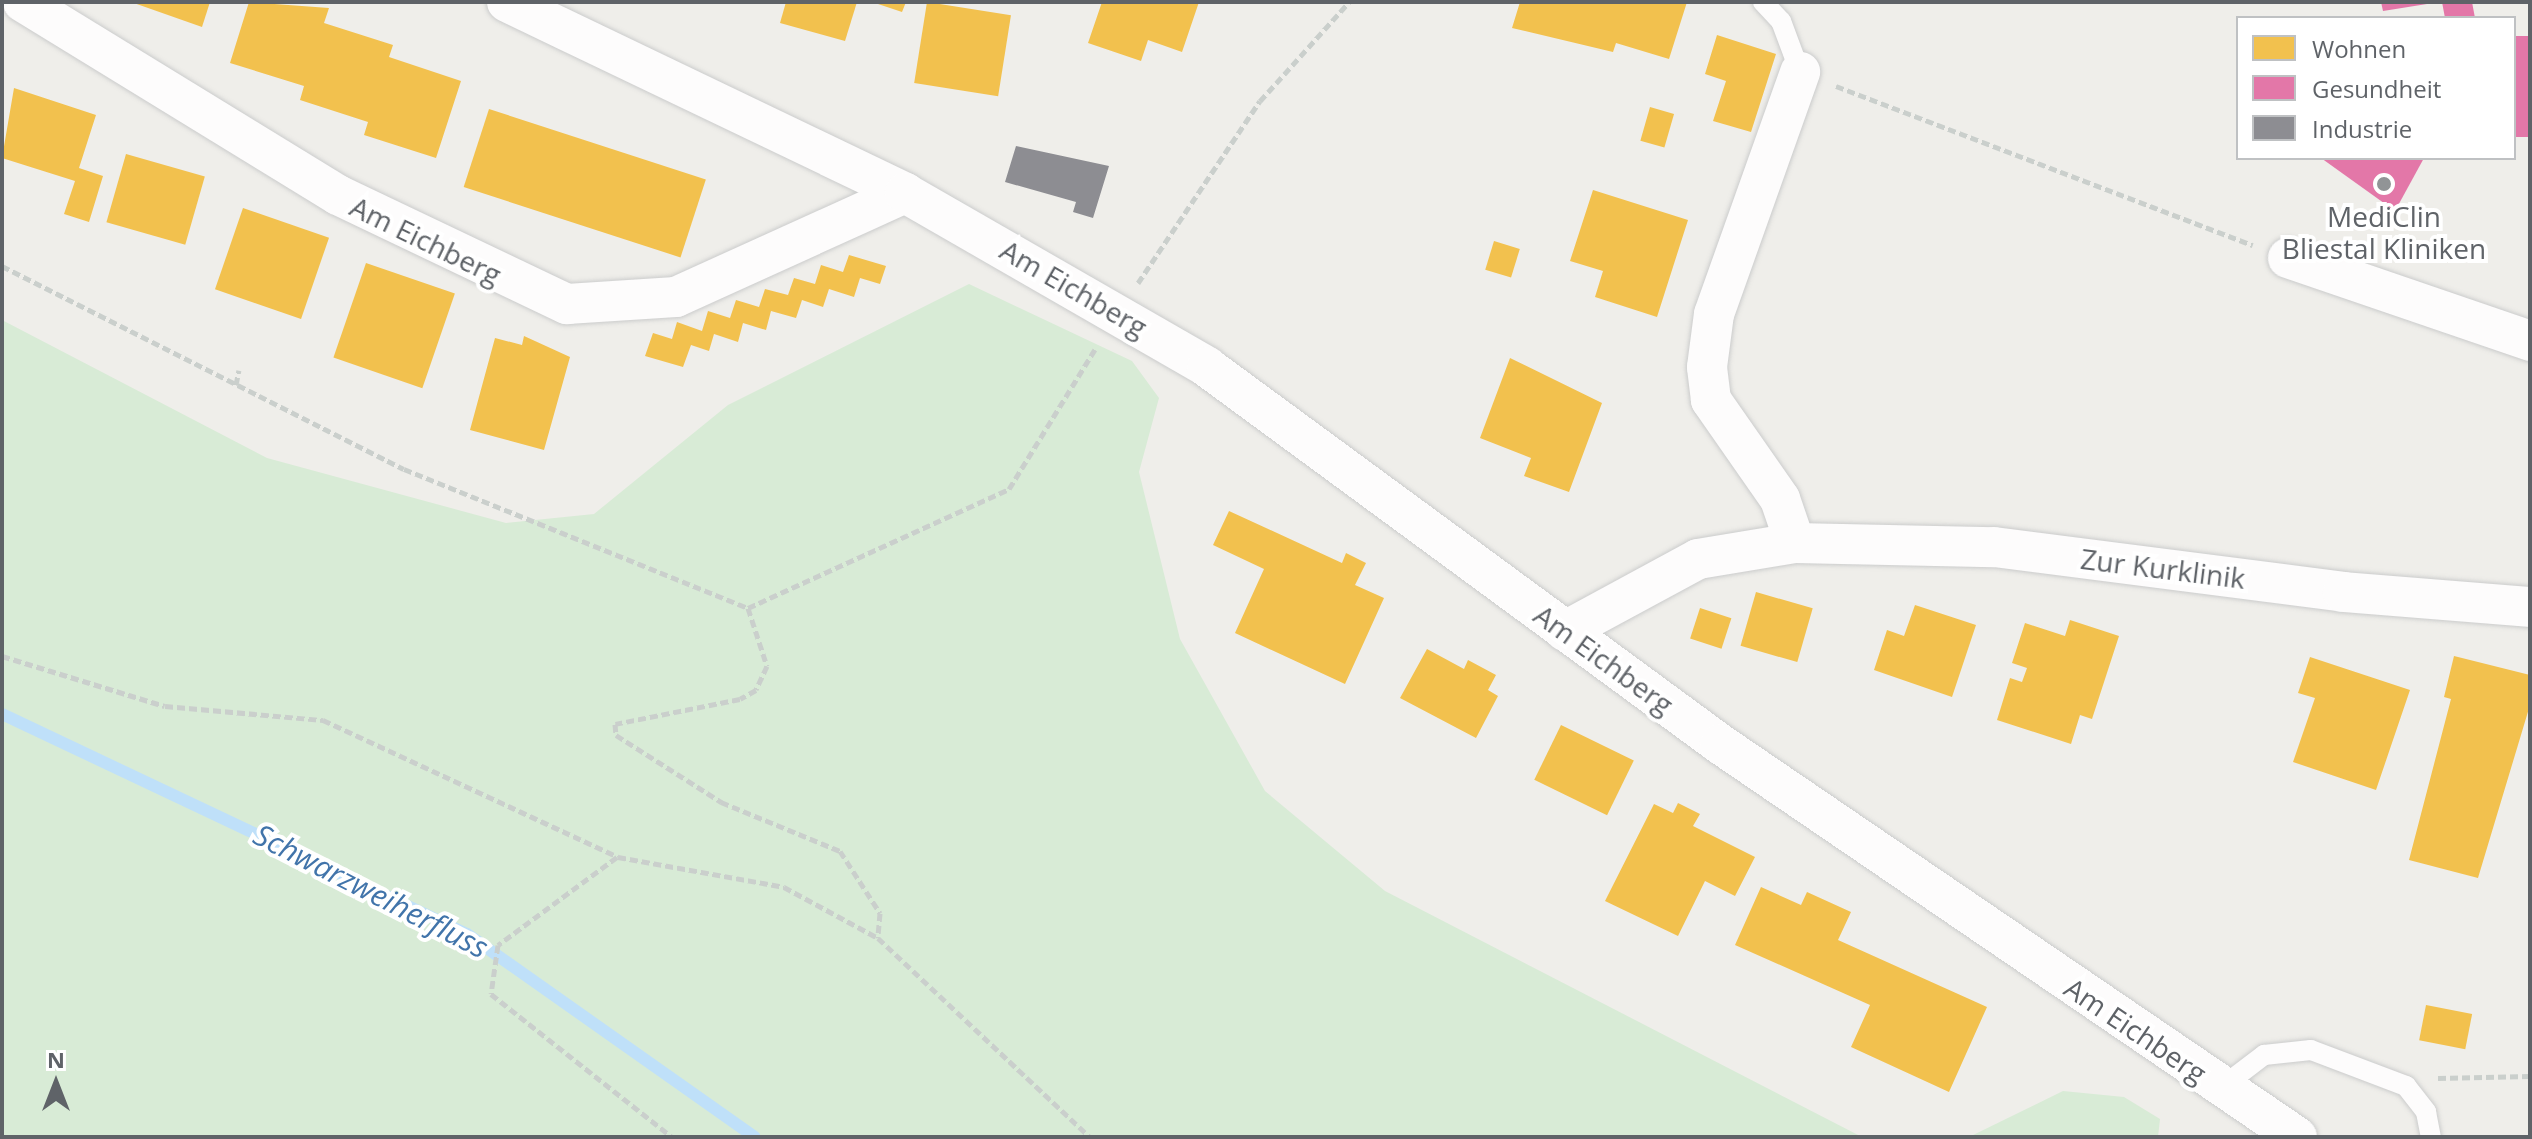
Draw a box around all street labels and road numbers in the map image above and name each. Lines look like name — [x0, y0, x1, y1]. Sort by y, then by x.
street label: Am Eichberg — [345, 189, 507, 291]
street label: Am Eichberg — [995, 233, 1153, 343]
street label: Zur Kurklinik — [2079, 541, 2247, 595]
street label: Am Eichberg — [1528, 597, 1680, 721]
street label: Am Eichberg — [2059, 970, 2213, 1090]

